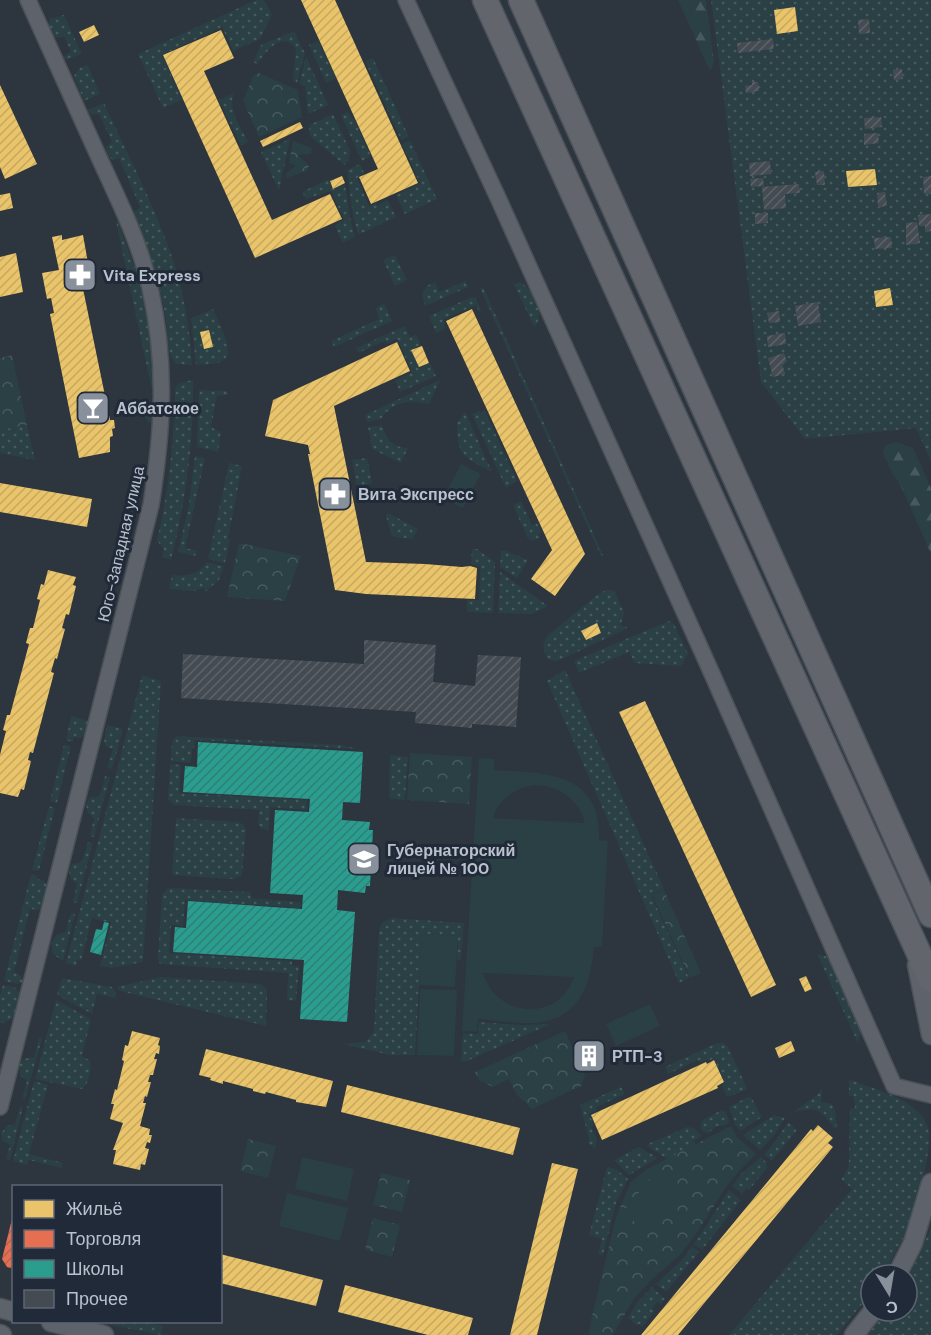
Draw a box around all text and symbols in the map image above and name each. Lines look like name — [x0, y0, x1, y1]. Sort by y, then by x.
pharmacy icon: Vita Express — [62, 257, 98, 293]
place label: Vita Express — [103, 265, 201, 286]
bar icon: Аббатское — [75, 390, 111, 426]
place label: Аббатское — [116, 398, 199, 419]
street label: Юго-Западная улица — [93, 464, 149, 624]
pharmacy icon: Вита Экспресс — [317, 476, 353, 512]
place label: Вита Экспресс — [358, 484, 474, 505]
place label: Губернаторский лицей № 100 — [387, 840, 515, 879]
school or university icon: Губернаторский лицей № 100 — [346, 841, 382, 877]
building icon: РТП-3 — [571, 1038, 607, 1074]
place label: РТП-3 — [612, 1046, 663, 1067]
legend — [12, 1185, 222, 1323]
text: Жильё — [66, 1197, 123, 1221]
text: Торговля — [66, 1227, 141, 1251]
text: Школы — [66, 1257, 124, 1281]
north arrow — [859, 1263, 919, 1323]
text: Прочее — [66, 1287, 128, 1311]
text: С — [884, 1296, 899, 1319]

